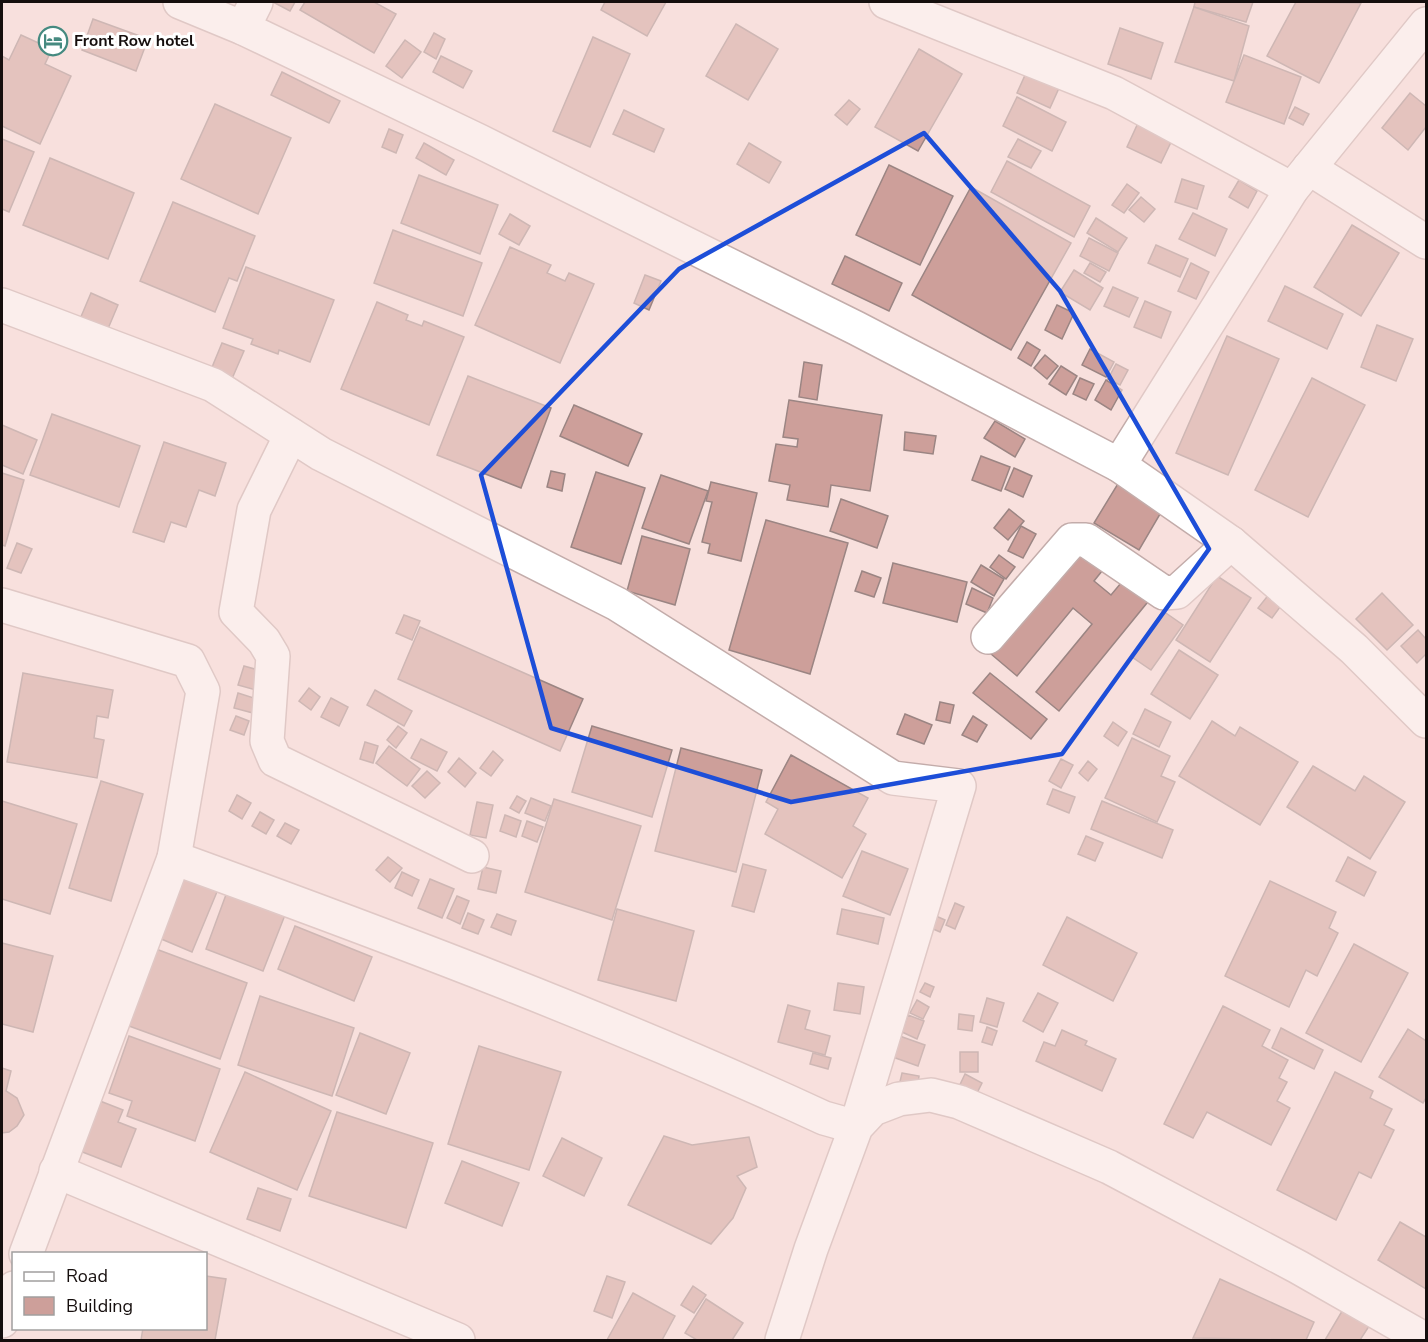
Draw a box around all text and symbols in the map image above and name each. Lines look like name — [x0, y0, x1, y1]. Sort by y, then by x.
hotel icon: Front Row hotel — [37, 25, 69, 57]
place label: Front Row hotel — [74, 30, 194, 52]
legend — [12, 1252, 207, 1330]
text: Road — [66, 1264, 108, 1288]
text: Building — [66, 1294, 133, 1318]

